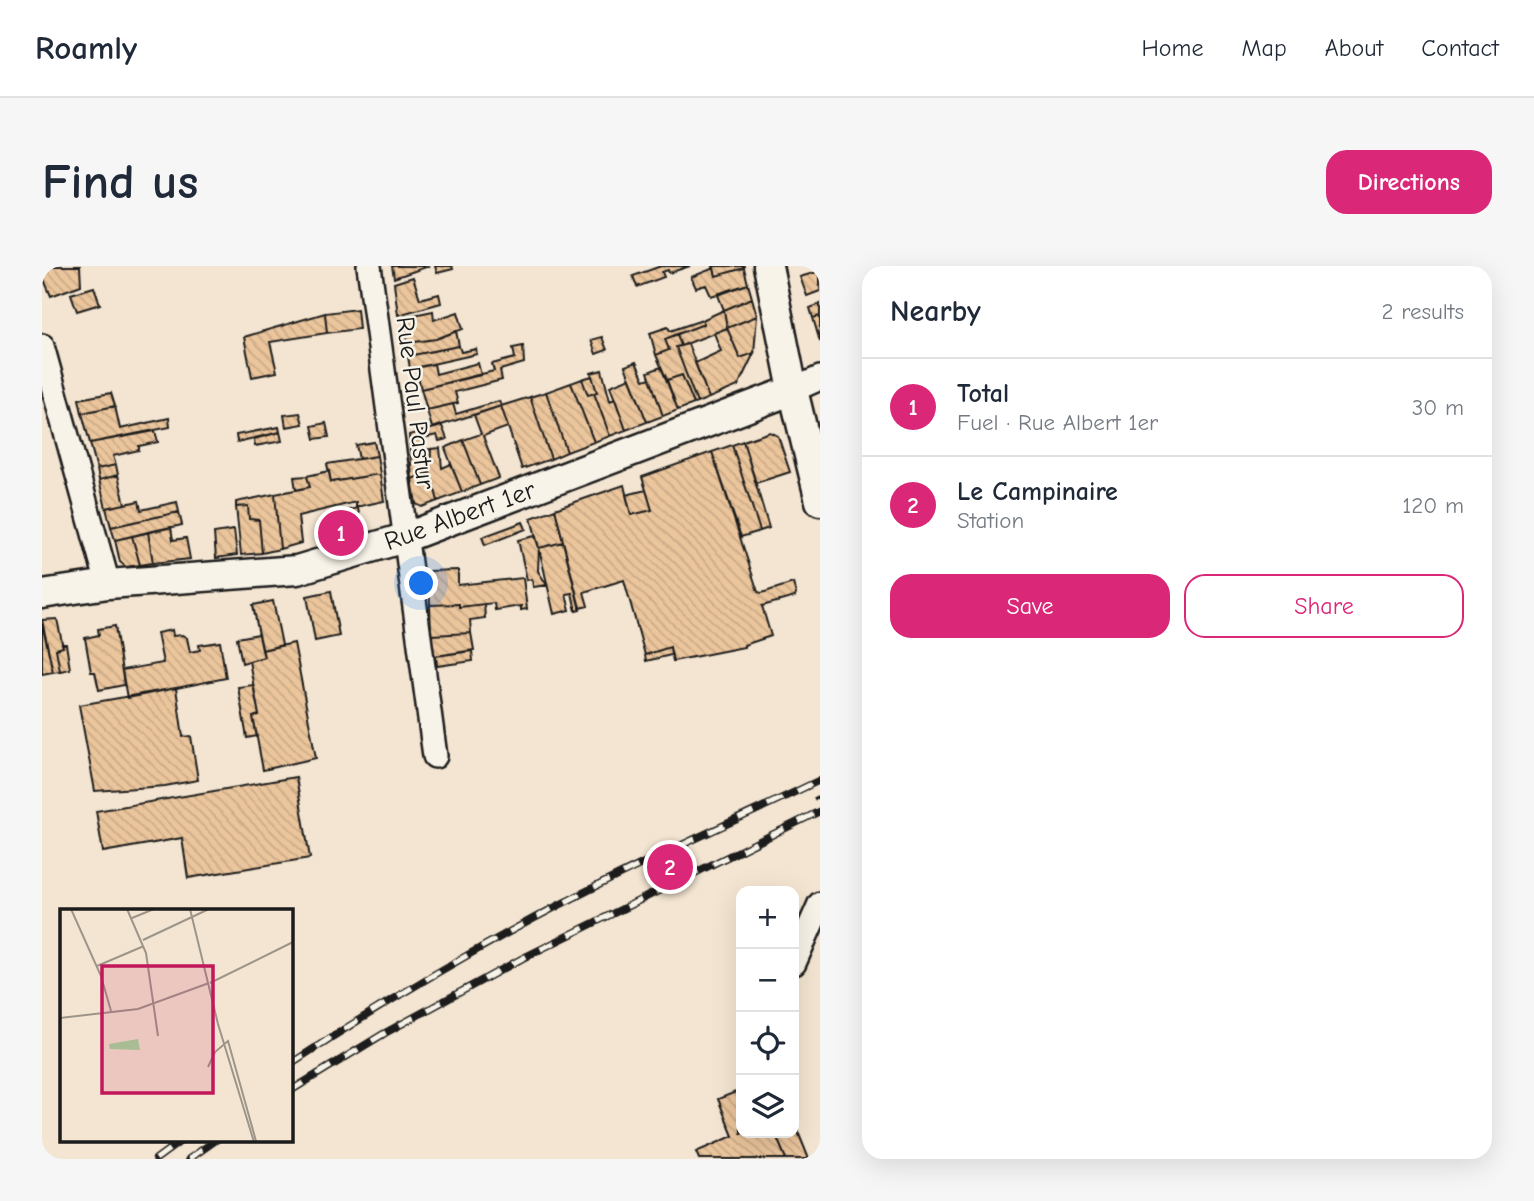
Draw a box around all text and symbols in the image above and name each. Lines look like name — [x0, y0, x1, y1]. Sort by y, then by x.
text: Roamly — [35, 29, 137, 67]
text: Home — [1142, 34, 1203, 62]
text: Map — [1241, 34, 1287, 62]
text: About — [1325, 34, 1383, 62]
text: Contact — [1421, 34, 1499, 62]
button: Directions — [1326, 150, 1492, 214]
text: Find us — [42, 154, 198, 210]
text: Nearby — [890, 294, 981, 329]
text: 2 results — [1382, 298, 1464, 325]
street label: Rue Paul Pastur — [390, 315, 441, 492]
text: Total — [957, 379, 1009, 409]
text: 1 — [908, 394, 918, 421]
text: 30 m — [1412, 394, 1464, 421]
text: Fuel · Rue Albert 1er — [957, 409, 1158, 436]
street label: Rue Albert 1er — [380, 475, 540, 557]
text: Le Campinaire — [957, 477, 1118, 507]
text: 2 — [907, 492, 919, 519]
text: 120 m — [1402, 492, 1464, 519]
pin: 1 — [318, 507, 364, 559]
text: Station — [957, 507, 1024, 534]
your location — [404, 566, 438, 600]
button: Save — [890, 574, 1170, 638]
button: Share — [1184, 574, 1464, 638]
pin: 2 — [647, 841, 693, 893]
map controls — [736, 886, 799, 1138]
button: + — [736, 886, 799, 949]
inset map — [60, 909, 292, 1142]
button: − — [736, 949, 799, 1012]
button: locate — [736, 1012, 799, 1075]
button: layers — [736, 1075, 799, 1138]

